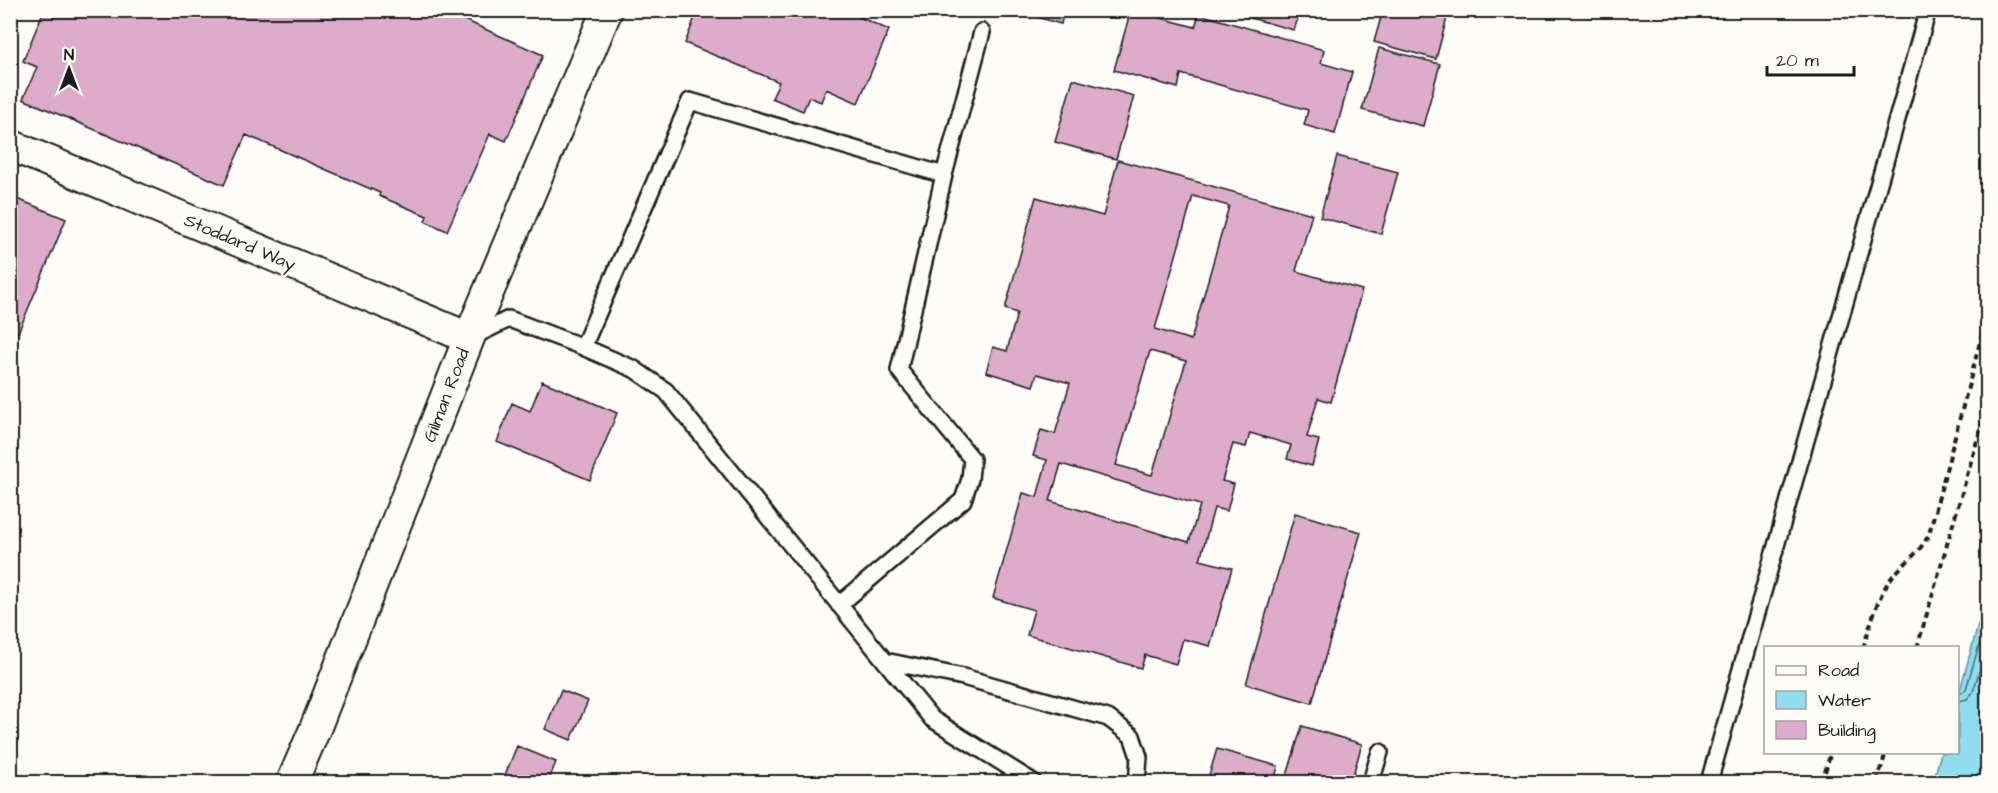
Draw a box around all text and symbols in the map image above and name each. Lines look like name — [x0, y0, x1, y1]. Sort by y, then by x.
north arrow — [39, 39, 99, 99]
scale bar — [1767, 39, 1854, 77]
text: N — [64, 44, 74, 66]
text: 20 m — [1776, 48, 1819, 73]
street label: Stoddard Way — [180, 208, 300, 278]
street label: Gilman Road — [417, 345, 476, 446]
legend — [1764, 646, 1959, 754]
text: Road — [1818, 658, 1859, 683]
text: Water — [1818, 688, 1871, 713]
text: Building — [1818, 718, 1876, 744]

